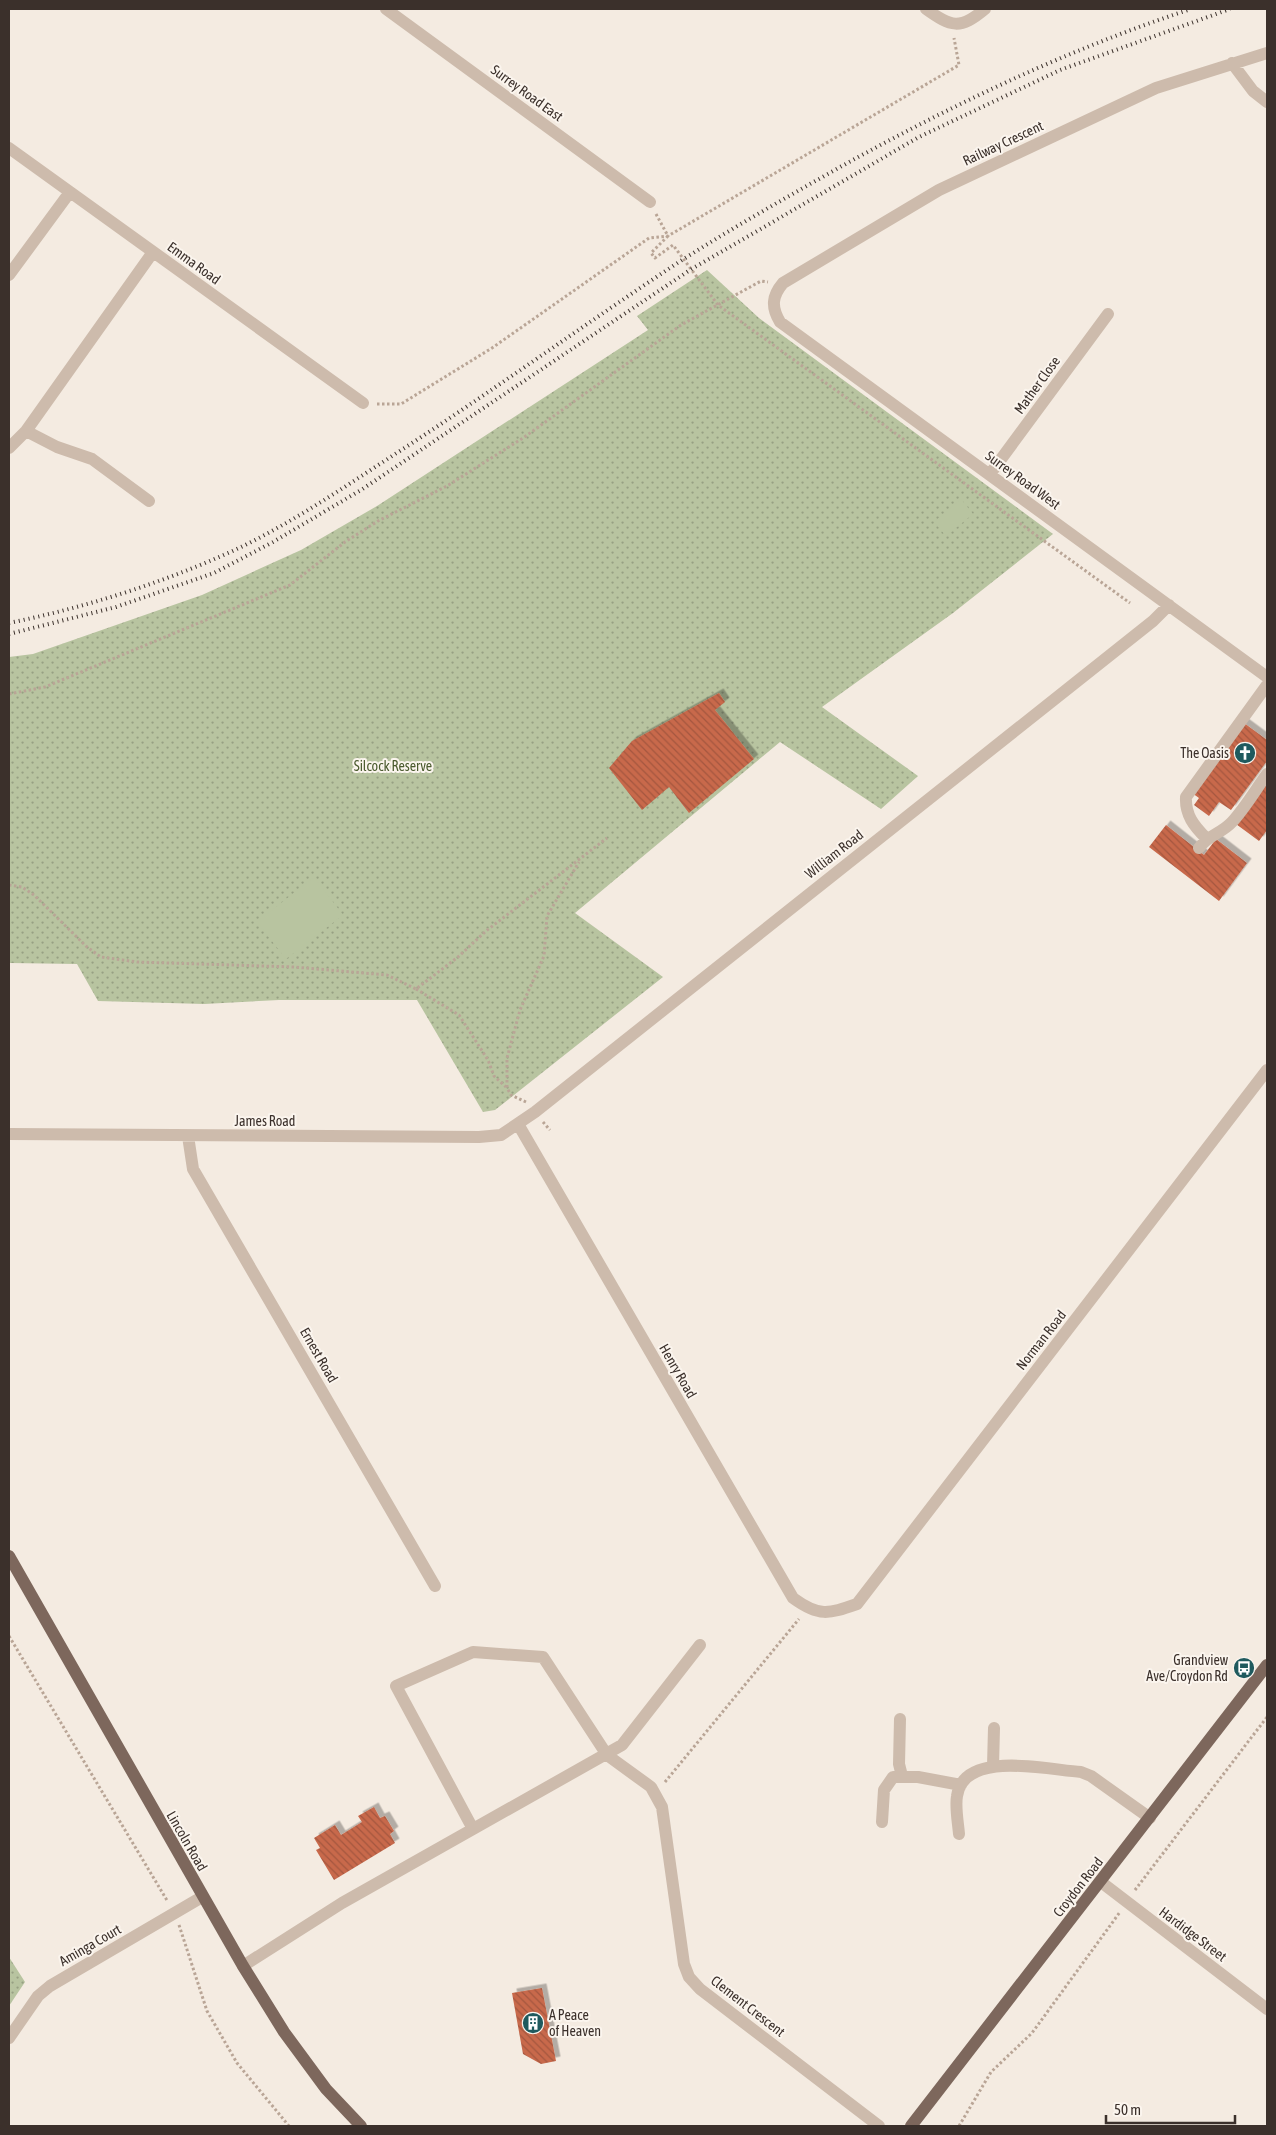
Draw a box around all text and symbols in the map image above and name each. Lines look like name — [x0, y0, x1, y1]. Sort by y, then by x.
street label: Surrey Road East — [488, 62, 566, 124]
street label: Railway Crescent — [960, 117, 1046, 169]
street label: Emma Road — [165, 239, 223, 287]
street label: Mather Close — [1011, 353, 1063, 417]
street label: Surrey Road West — [982, 448, 1064, 512]
church icon: The Oasis — [1233, 741, 1257, 765]
place label: The Oasis — [1180, 745, 1229, 761]
park label: Silcock Reserve — [354, 758, 432, 774]
street label: William Road — [802, 826, 866, 882]
street label: James Road — [234, 1113, 296, 1129]
street label: Norman Road — [1013, 1307, 1069, 1373]
street label: Ernest Road — [297, 1325, 341, 1385]
street label: Henry Road — [656, 1341, 700, 1401]
place label: Grandview Ave/Croydon Rd — [1146, 1652, 1229, 1684]
bus stop icon: Grandview Ave/Croydon Rd — [1232, 1656, 1256, 1680]
street label: Lincoln Road — [163, 1808, 211, 1874]
street label: Croydon Road — [1050, 1854, 1106, 1920]
street label: Hardidge Street — [1156, 1904, 1230, 1964]
street label: Aminga Court — [56, 1921, 124, 1969]
street label: Clement Crescent — [708, 1972, 788, 2040]
place label: A Peace of Heaven — [549, 2007, 601, 2039]
building icon: A Peace of Heaven — [521, 2011, 545, 2035]
scale bar — [1106, 2092, 1235, 2124]
text: 50 m — [1114, 2101, 1141, 2118]

